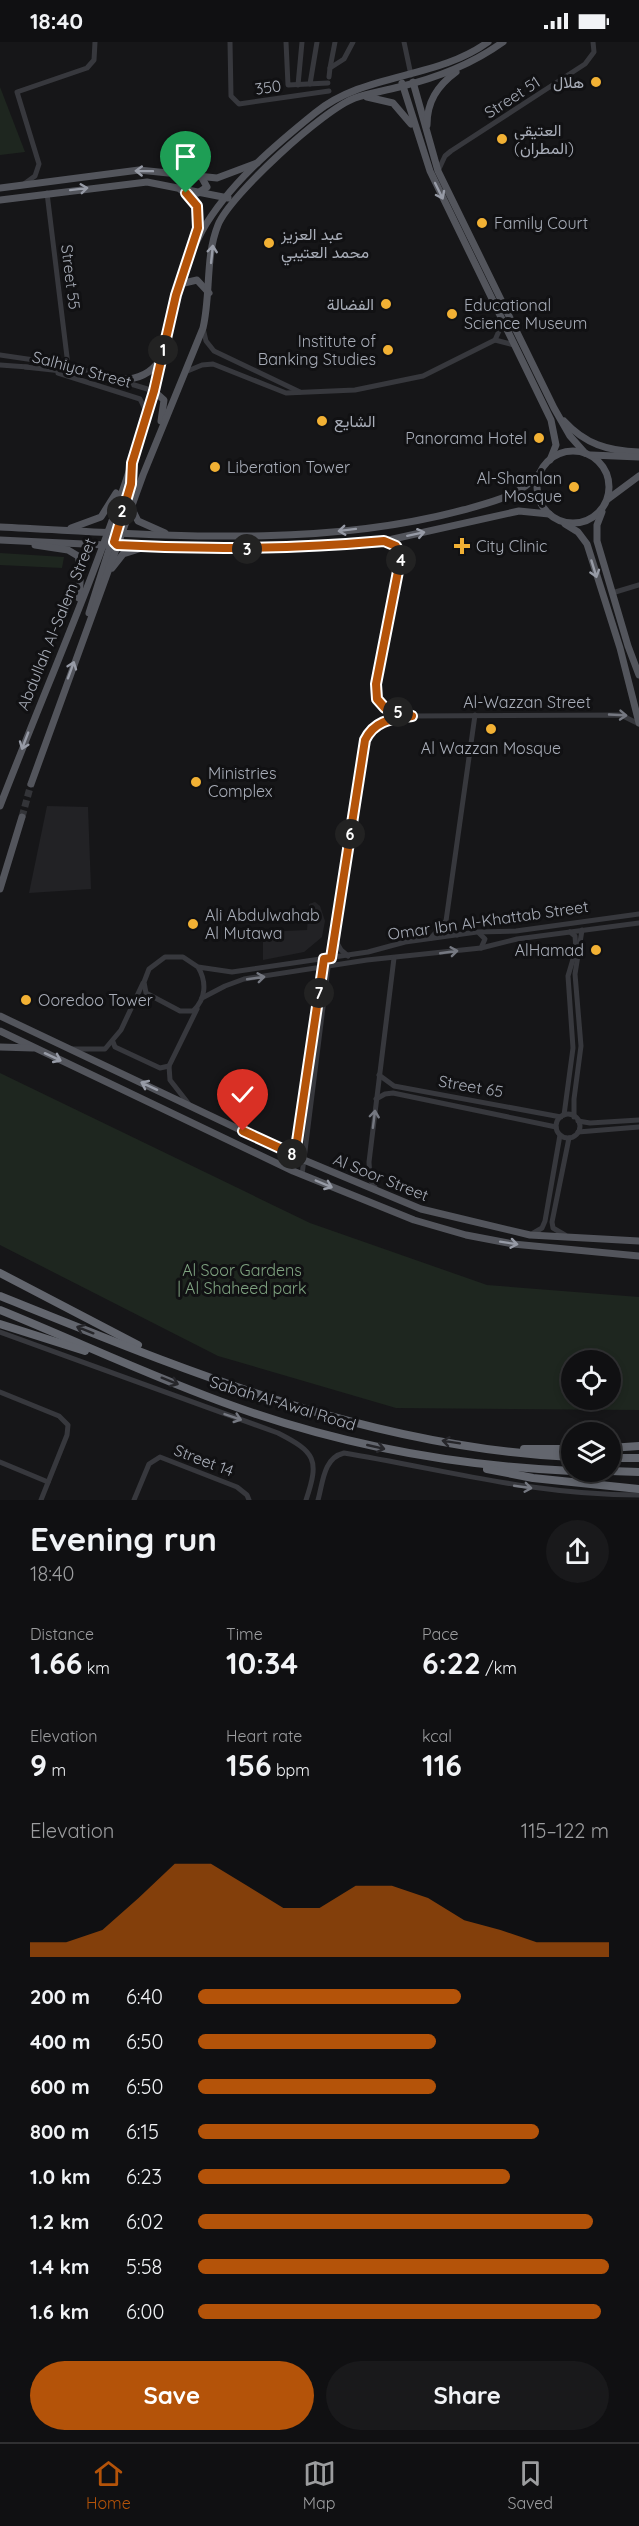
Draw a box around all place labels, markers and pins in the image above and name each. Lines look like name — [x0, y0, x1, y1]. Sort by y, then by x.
place label: هلال — [553, 72, 584, 92]
marker: هلال — [589, 75, 603, 89]
place label: العتيقي (المطران) — [514, 120, 574, 159]
pin — [160, 131, 211, 193]
marker: العتيقي (المطران) — [495, 132, 509, 146]
place label: Family Court — [494, 213, 588, 233]
marker: Family Court — [475, 216, 489, 230]
place label: عبد العزيز محمد العتيبي — [280, 224, 369, 266]
marker: عبد العزيز محمد العتيبي — [262, 236, 276, 250]
place label: الفضالة — [327, 294, 374, 314]
place label: Educational Science Museum — [464, 295, 587, 333]
marker: الفضالة — [379, 297, 393, 311]
marker: Educational Science Museum — [445, 307, 459, 321]
place label: Institute of Banking Studies — [258, 331, 376, 369]
pin: 1 — [148, 335, 178, 365]
marker: Institute of Banking Studies — [381, 343, 395, 357]
place label: الشايع — [334, 411, 375, 433]
marker: الشايع — [315, 414, 329, 428]
place label: Panorama Hotel — [405, 428, 527, 448]
marker: Panorama Hotel — [532, 431, 546, 445]
place label: Liberation Tower — [227, 457, 350, 477]
marker: Liberation Tower — [208, 460, 222, 474]
place label: Al-Shamlan Mosque — [477, 468, 562, 506]
marker: Al-Shamlan Mosque — [567, 480, 581, 494]
pin: 2 — [107, 496, 137, 526]
pin: 3 — [232, 534, 262, 564]
place label: City Clinic — [476, 536, 547, 556]
marker: City Clinic — [453, 537, 471, 555]
pin: 4 — [386, 545, 416, 575]
pin: 5 — [383, 697, 413, 727]
marker: Al Wazzan Mosque — [484, 722, 498, 736]
place label: Al Wazzan Mosque — [421, 738, 561, 758]
place label: Ministries Complex — [208, 763, 276, 801]
marker: Ministries Complex — [189, 775, 203, 789]
pin: 6 — [335, 819, 365, 849]
place label: Ali Abdulwahab Al Mutawa — [205, 905, 320, 943]
marker: Ali Abdulwahab Al Mutawa — [186, 917, 200, 931]
place label: AlHamad — [515, 940, 584, 960]
marker: AlHamad — [589, 943, 603, 957]
pin: 7 — [304, 978, 334, 1008]
place label: Ooredoo Tower — [38, 990, 153, 1010]
marker: Ooredoo Tower — [19, 993, 33, 1007]
pin — [217, 1069, 268, 1131]
pin: 8 — [277, 1139, 307, 1169]

